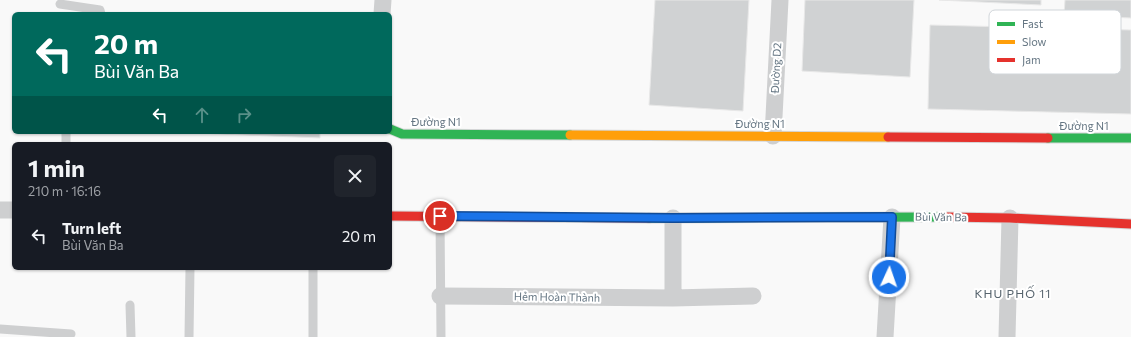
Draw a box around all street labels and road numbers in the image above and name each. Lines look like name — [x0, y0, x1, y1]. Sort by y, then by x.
street label: Đường D2 — [768, 42, 783, 95]
street label: Đường N1 — [410, 115, 461, 128]
street label: Đường N1 — [734, 117, 785, 130]
street label: Đường N1 — [1058, 119, 1109, 132]
street label: Bùi Văn Ba — [915, 210, 967, 223]
street label: Hẻm Hoàn Thành — [514, 289, 600, 304]

